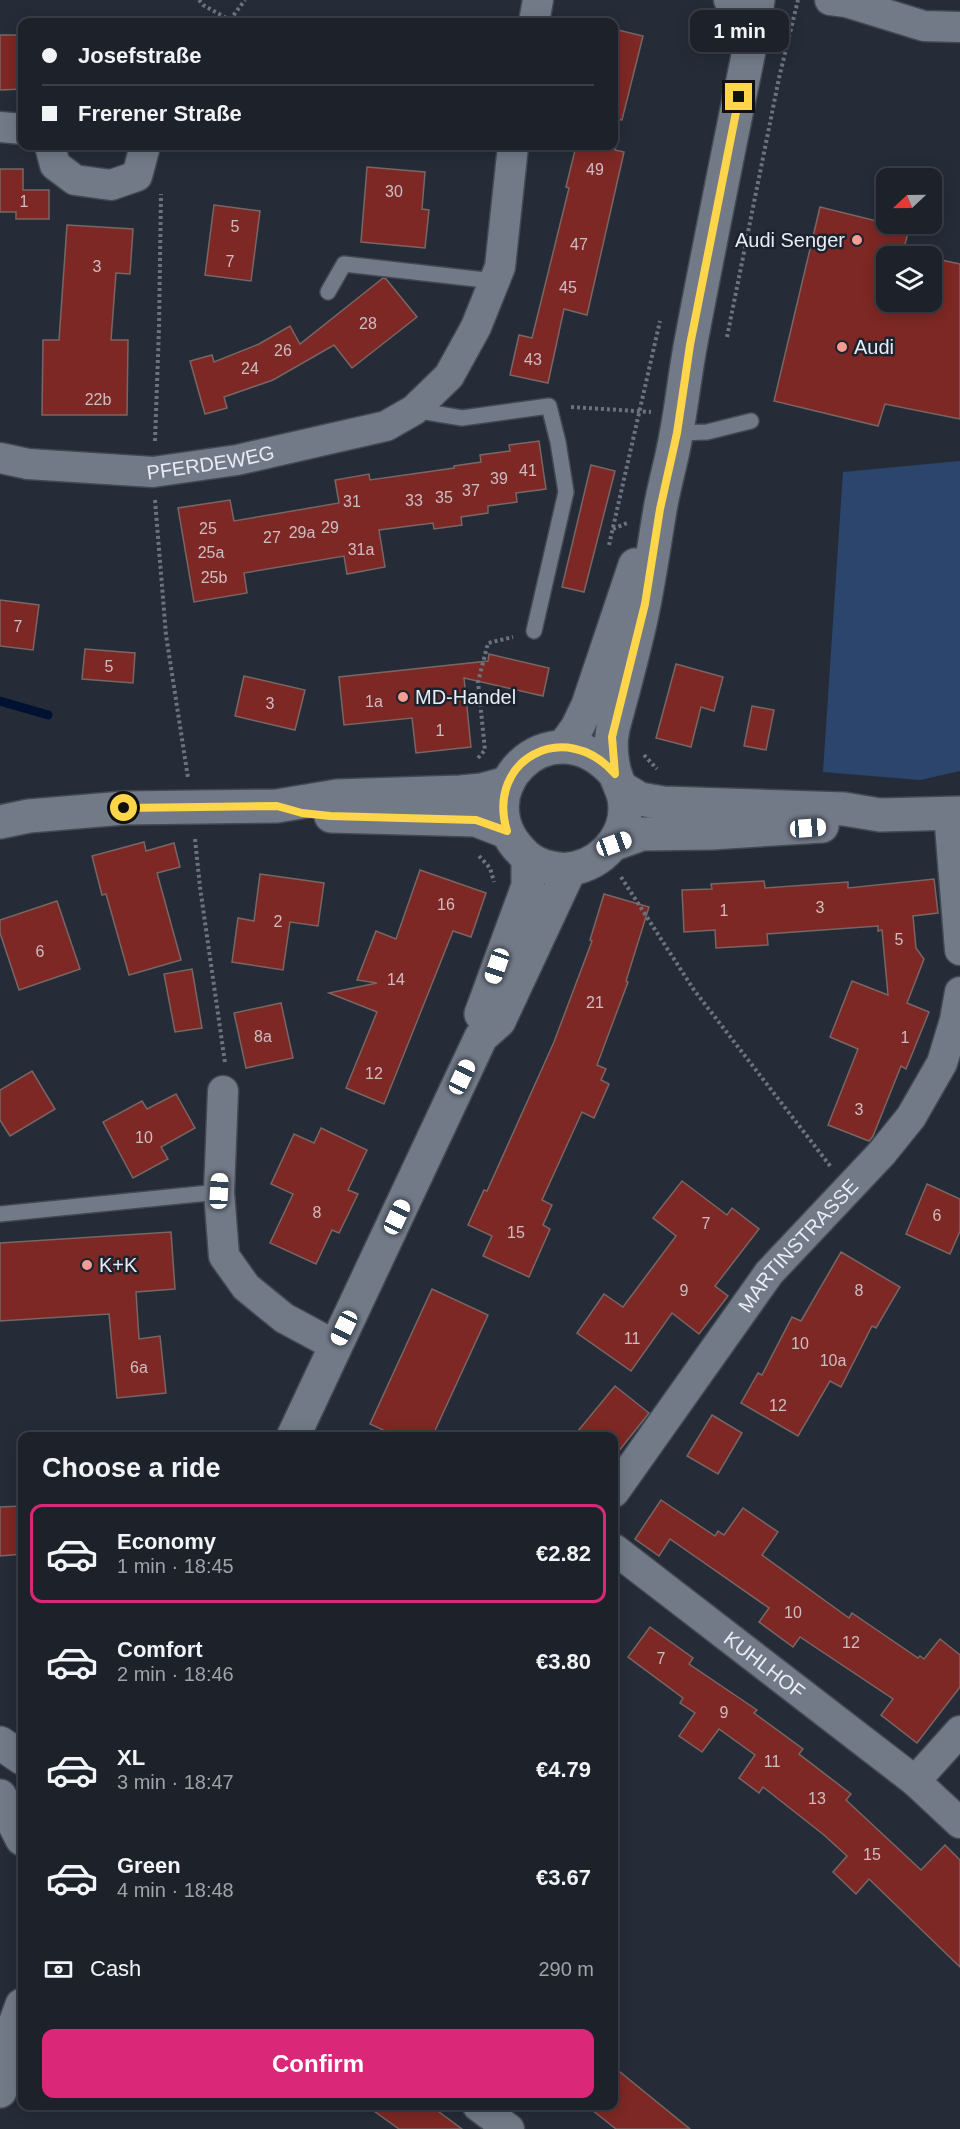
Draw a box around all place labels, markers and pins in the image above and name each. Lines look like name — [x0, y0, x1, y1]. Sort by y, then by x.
place label: Audi Senger — [735, 229, 845, 251]
marker: Audi Senger — [850, 233, 864, 247]
place label: Audi — [854, 336, 894, 358]
marker: Audi — [835, 340, 849, 354]
place label: MD-Handel — [415, 686, 516, 708]
marker: MD-Handel — [396, 690, 410, 704]
place label: K+K — [99, 1254, 138, 1276]
marker: K+K — [80, 1258, 94, 1272]

